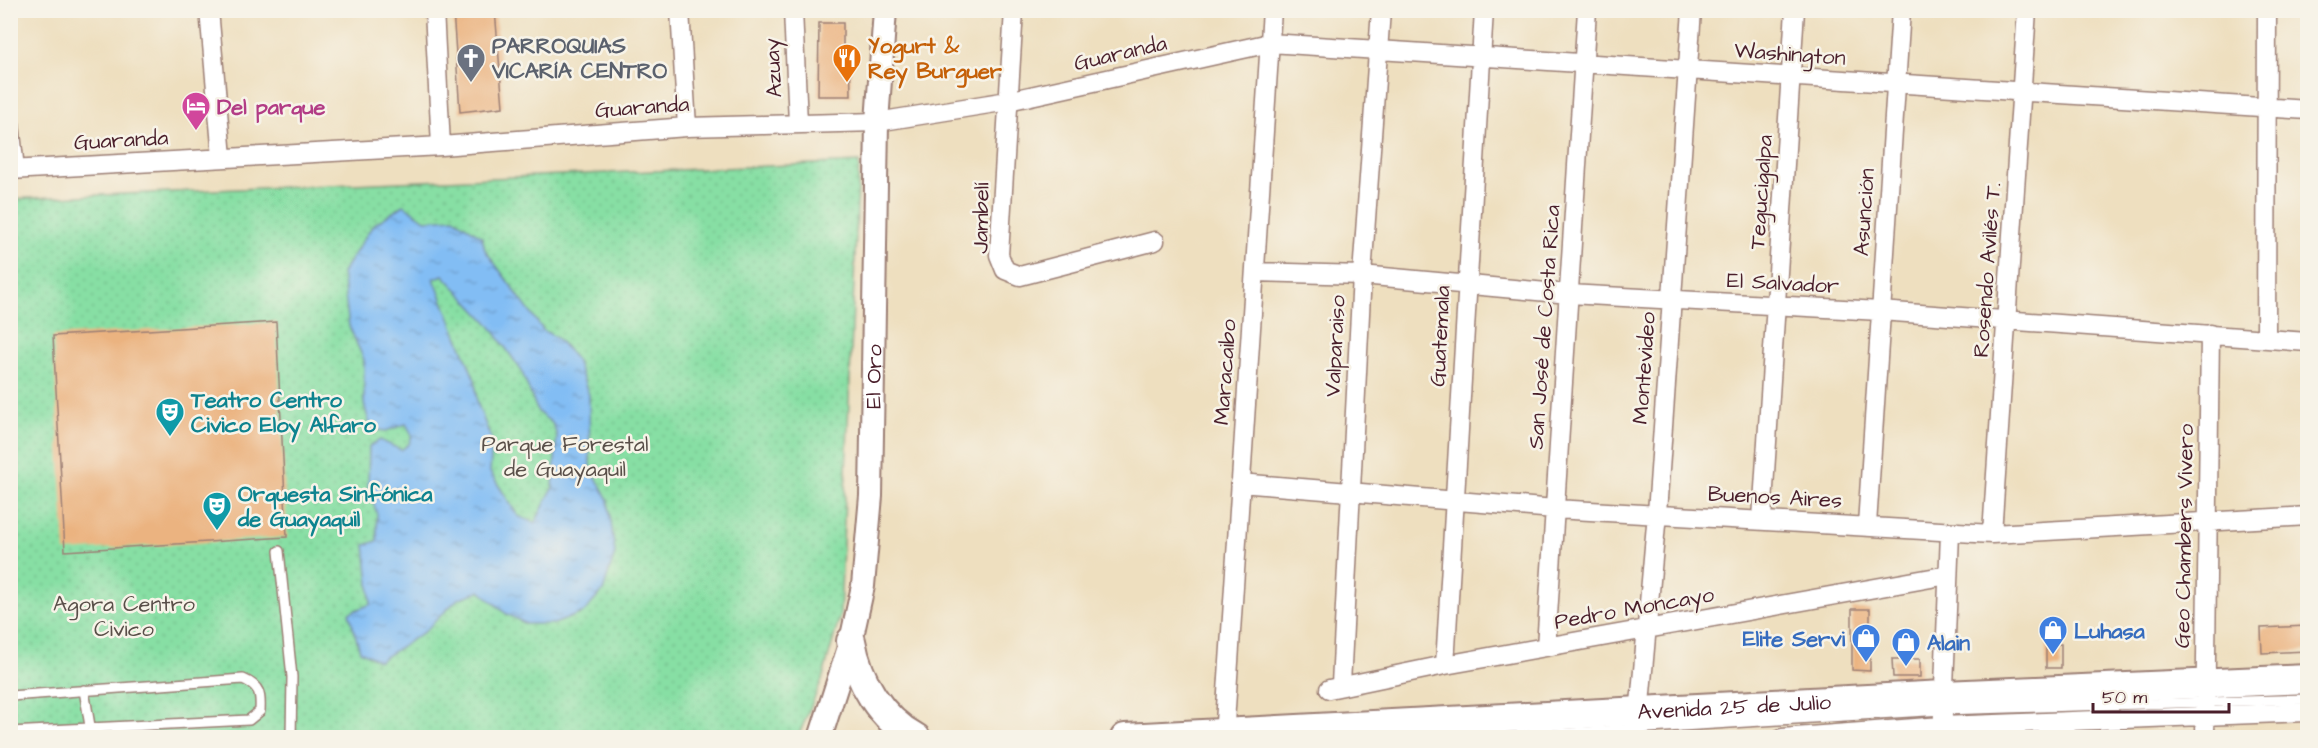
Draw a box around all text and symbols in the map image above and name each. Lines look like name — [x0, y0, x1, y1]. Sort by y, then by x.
street label: Guaranda — [1071, 28, 1170, 79]
place label: PARROQUIAS VICARÍA CENTRO — [491, 31, 667, 87]
place label: Yogurt & Rey Burguer — [868, 31, 1003, 89]
street label: Washington — [1733, 35, 1847, 75]
street label: Azuay — [756, 37, 792, 98]
church icon: PARROQUIAS VICARÍA CENTRO — [455, 42, 487, 84]
restaurant icon: Yogurt & Rey Burguer — [831, 42, 863, 84]
street label: Guaranda — [594, 89, 690, 126]
hotel icon: Del parque — [180, 90, 212, 132]
place label: Del parque — [217, 92, 325, 123]
street label: Guaranda — [73, 123, 169, 158]
street label: Tegucigalpa — [1742, 134, 1782, 251]
street label: Asunción — [1846, 167, 1883, 257]
street label: Jambelí — [965, 182, 998, 254]
street label: Rosendo Avilés T. — [1966, 182, 2009, 359]
street label: San José de Costa Rica — [1520, 204, 1569, 450]
street label: El Salvador — [1726, 265, 1840, 302]
street label: Guatemala — [1422, 285, 1459, 388]
street label: Valparaiso — [1317, 294, 1354, 398]
street label: Montevideo — [1625, 310, 1664, 425]
street label: Maracaibo — [1206, 318, 1245, 426]
street label: El Oro — [858, 343, 890, 409]
place label: Teatro Centro Civico Eloy Alfaro — [190, 385, 376, 443]
theatre icon: Teatro Centro Civico Eloy Alfaro — [154, 396, 186, 438]
street label: Geo Chambers Vivero — [2167, 423, 2202, 648]
park label: Parque Forestal de Guayaquil — [482, 429, 648, 486]
place label: Orquesta Sinfónica de Guayaquil — [237, 479, 433, 537]
street label: Buenos Aires — [1707, 479, 1843, 516]
theatre icon: Orquesta Sinfónica de Guayaquil — [201, 490, 233, 532]
street label: Pedro Moncayo — [1552, 579, 1717, 639]
park label: Agora Centro Civico — [53, 589, 196, 645]
shop icon: Luhasa — [2037, 614, 2069, 656]
place label: Luhasa — [2074, 616, 2146, 647]
shop icon: Elite Servi — [1850, 622, 1882, 664]
place label: Elite Servi — [1743, 624, 1846, 655]
shop icon: Alain — [1890, 626, 1922, 668]
place label: Alain — [1927, 628, 1970, 659]
scale bar — [2093, 676, 2230, 714]
text: 50 m — [2102, 685, 2147, 710]
street label: Avenida 25 de Julio — [1637, 687, 1833, 728]

